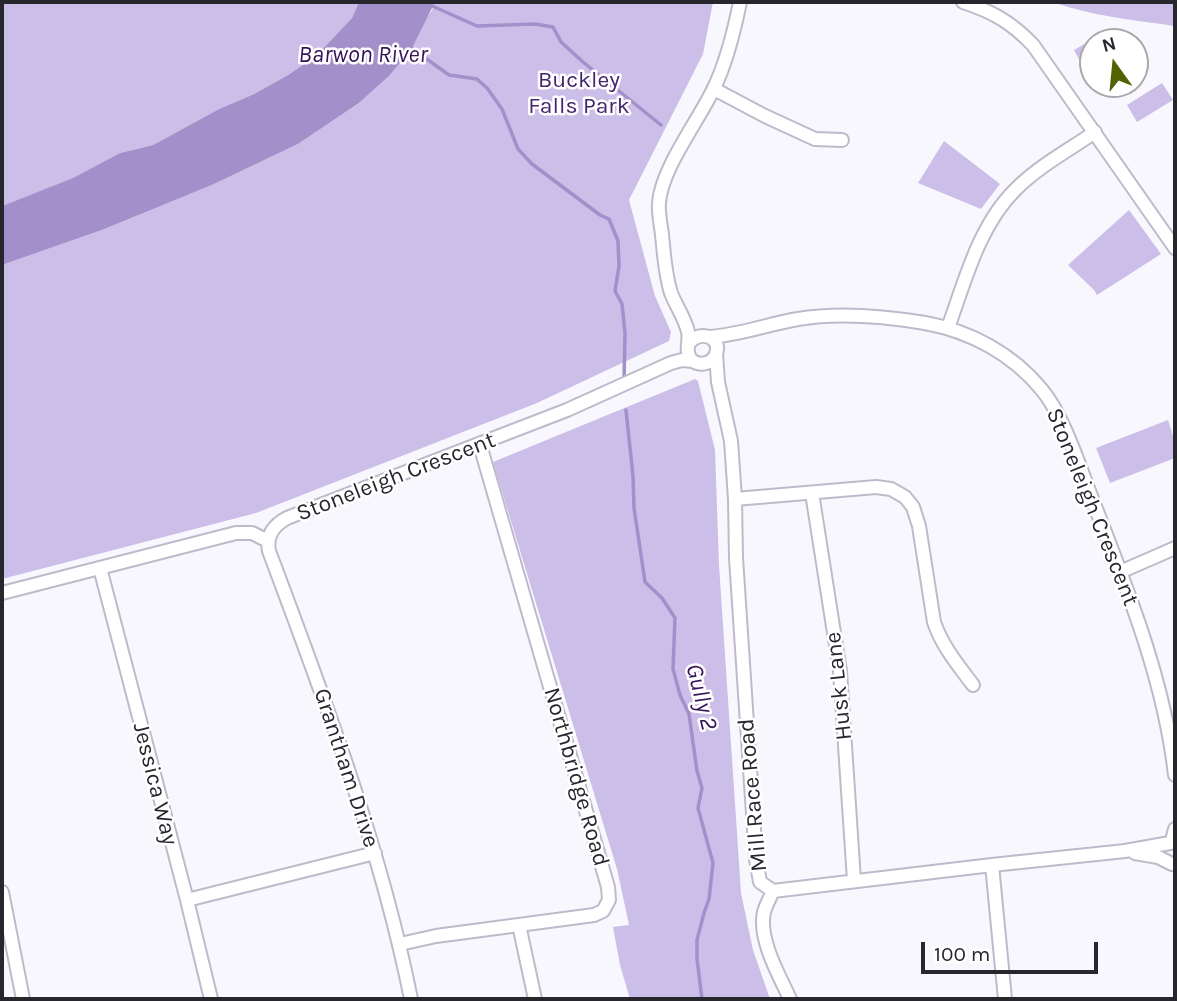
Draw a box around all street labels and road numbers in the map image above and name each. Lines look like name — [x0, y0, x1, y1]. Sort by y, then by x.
street label: Stoneleigh Crescent — [1040, 404, 1144, 610]
street label: Stoneleigh Crescent — [293, 426, 499, 528]
street label: Husk Lane — [820, 630, 858, 742]
street label: Northbridge Road — [537, 684, 615, 870]
street label: Grantham Drive — [307, 685, 385, 851]
street label: Mill Race Road — [733, 717, 773, 873]
street label: Jessica Way — [126, 720, 184, 848]

